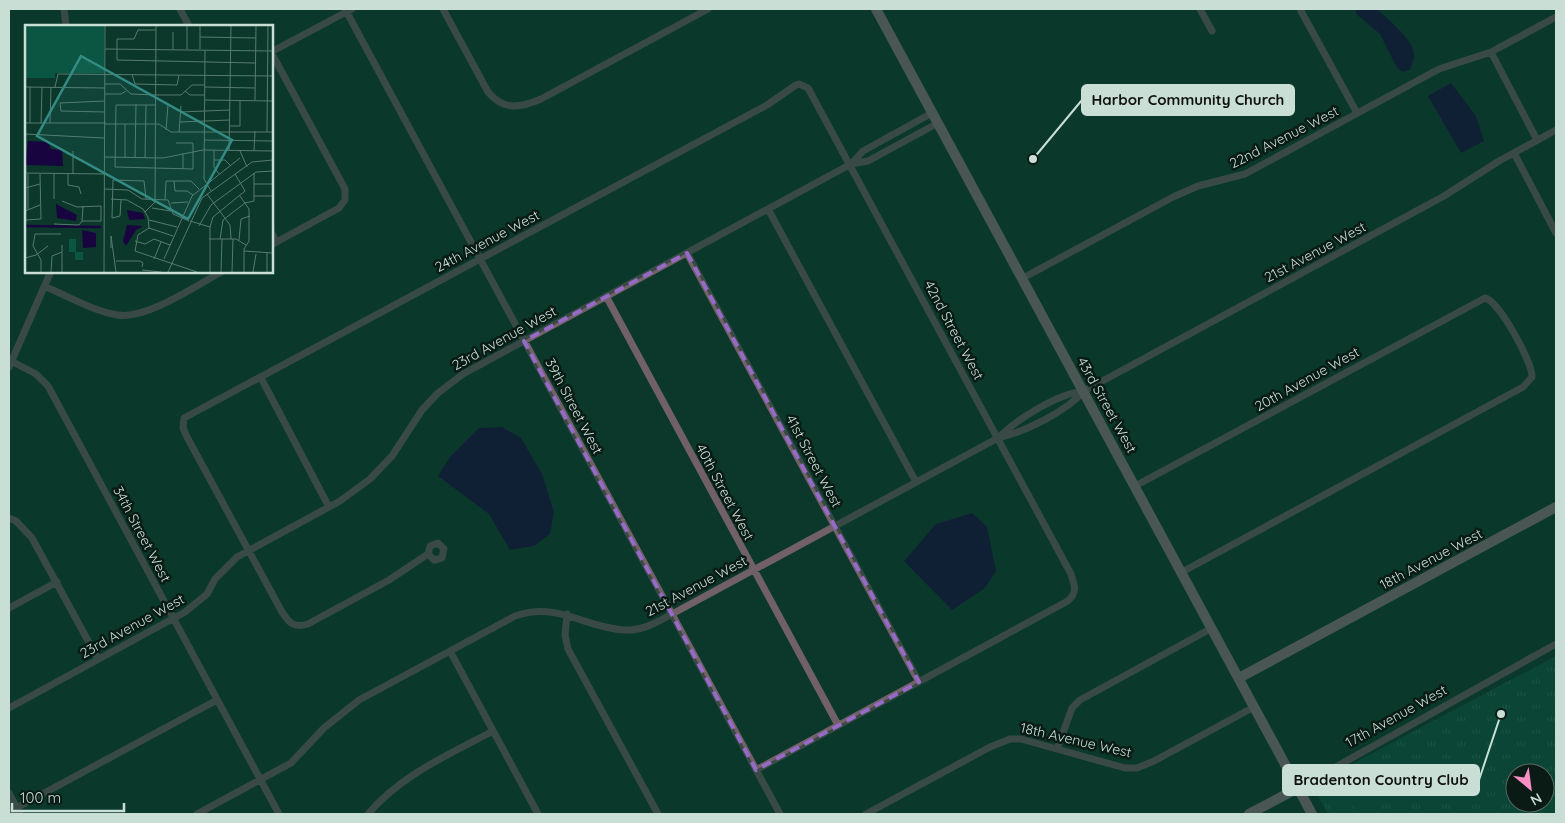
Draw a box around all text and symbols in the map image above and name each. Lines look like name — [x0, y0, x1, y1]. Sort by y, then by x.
inset map — [25, 25, 272, 272]
callout: Harbor Community Church — [1082, 85, 1294, 115]
text: Harbor Community Church — [1092, 90, 1284, 109]
street label: 22nd Avenue West — [1226, 102, 1342, 172]
street label: 24th Avenue West — [432, 206, 543, 276]
street label: 21st Avenue West — [1261, 218, 1369, 286]
street label: 42nd Street West — [920, 277, 988, 383]
street label: 23rd Avenue West — [449, 302, 560, 374]
street label: 20th Avenue West — [1252, 343, 1363, 415]
street label: 43rd Street West — [1073, 354, 1141, 456]
street label: 39th Street West — [541, 355, 607, 457]
street label: 41st Street West — [782, 412, 846, 511]
street label: 40th Street West — [692, 441, 758, 544]
street label: 34th Street West — [109, 483, 175, 585]
street label: 18th Avenue West — [1377, 524, 1486, 594]
street label: 21st Avenue West — [642, 552, 750, 620]
street label: 23rd Avenue West — [77, 590, 188, 662]
street label: 17th Avenue West — [1342, 681, 1450, 751]
street label: 18th Avenue West — [1019, 718, 1134, 762]
north arrow — [1505, 763, 1555, 813]
callout: Bradenton Country Club — [1283, 765, 1479, 795]
text: Bradenton Country Club — [1293, 770, 1469, 789]
scale bar — [12, 780, 125, 812]
text: 100 m — [20, 788, 61, 807]
text: N — [1527, 789, 1545, 810]

